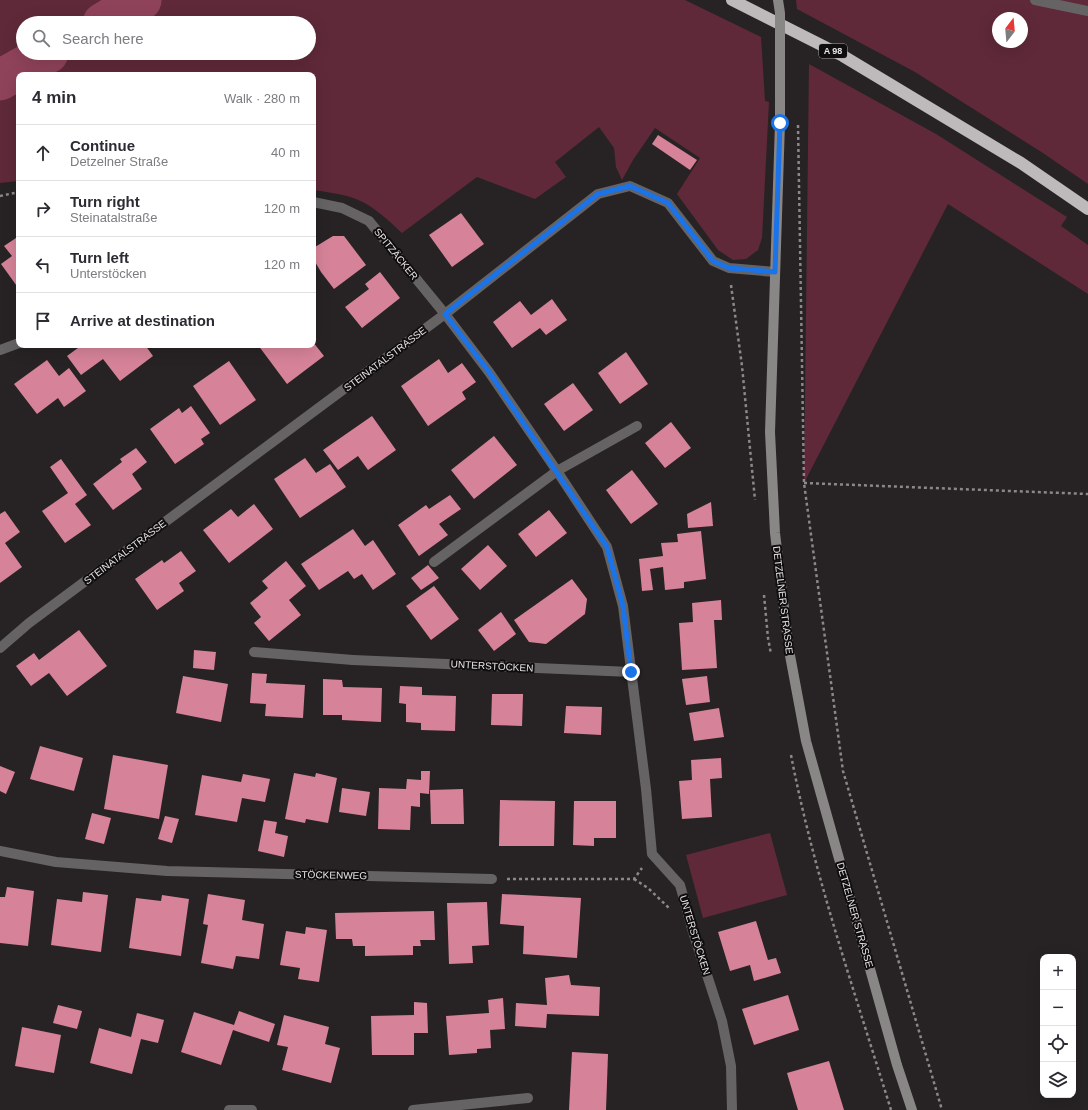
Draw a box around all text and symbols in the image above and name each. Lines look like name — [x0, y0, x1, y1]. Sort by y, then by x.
north arrow — [992, 12, 1028, 48]
search box — [16, 16, 316, 60]
icon: search — [30, 27, 52, 49]
text: Search here — [62, 30, 144, 47]
road number: A 98 — [819, 44, 847, 58]
text: 4 min — [32, 88, 76, 107]
text: Walk · 280 m — [224, 91, 300, 106]
route start — [771, 114, 789, 132]
text: Continue — [70, 137, 135, 154]
icon: ahead — [32, 142, 54, 164]
text: 40 m — [271, 145, 300, 160]
text: Detzelner Straße — [70, 154, 168, 169]
text: Turn right — [70, 193, 140, 210]
icon: right — [32, 198, 54, 220]
text: 120 m — [264, 201, 300, 216]
text: Steinatalstraße — [70, 210, 157, 225]
street label: SPITZÄCKER — [372, 226, 420, 282]
text: Turn left — [70, 249, 129, 266]
icon: left — [32, 254, 54, 276]
text: 120 m — [264, 257, 300, 272]
text: Unterstöcken — [70, 266, 147, 281]
icon: arrive — [32, 310, 54, 332]
text: Arrive at destination — [70, 312, 215, 329]
street label: STEINATALSTRASSE — [342, 324, 428, 393]
street label: STEINATALSTRASSE — [82, 517, 168, 586]
street label: DETZELNER STRASSE — [771, 545, 795, 655]
street label: UNTERSTÖCKEN — [450, 658, 534, 674]
route end — [622, 663, 640, 681]
street label: DETZELNER STRASSE — [835, 861, 875, 969]
street label: STÖCKENWEG — [295, 869, 367, 881]
street label: UNTERSTÖCKEN — [678, 894, 712, 976]
map controls — [1040, 954, 1076, 1098]
button: + — [1040, 954, 1076, 990]
button: − — [1040, 990, 1076, 1026]
button: locate — [1040, 1026, 1076, 1062]
button: layers — [1040, 1062, 1076, 1098]

